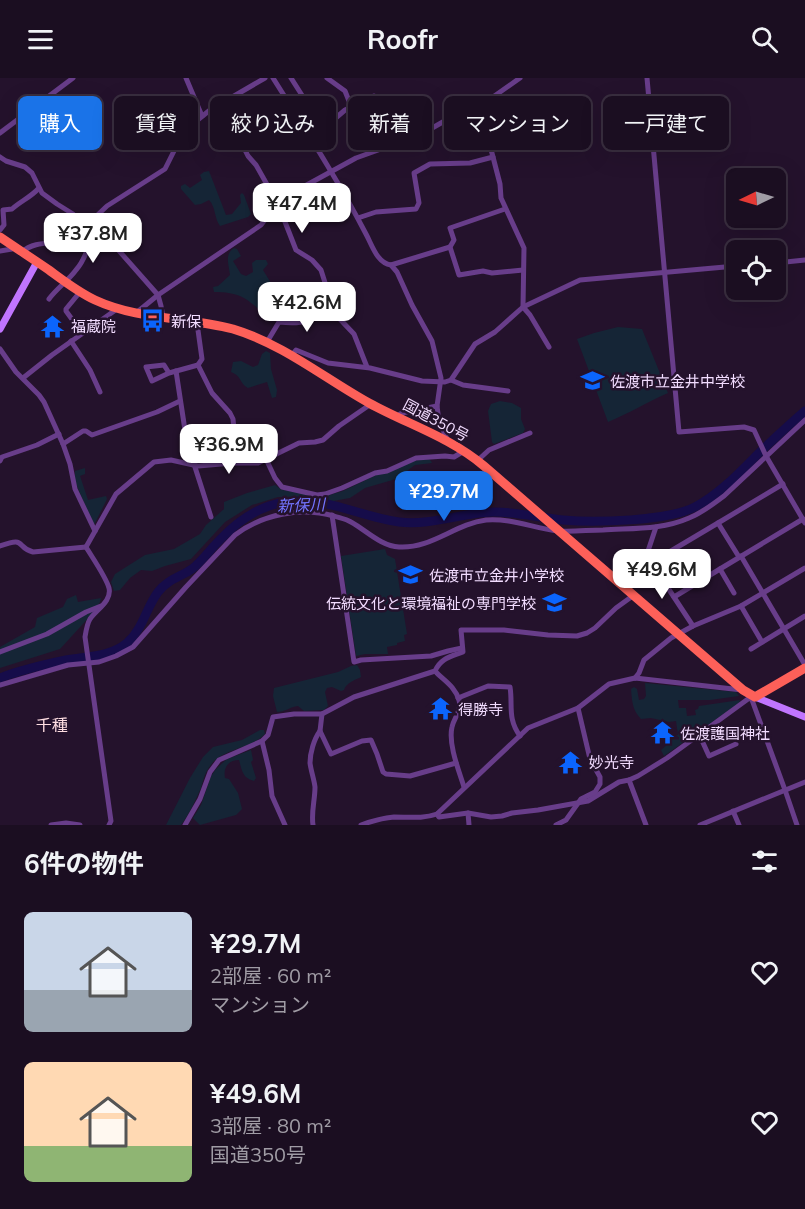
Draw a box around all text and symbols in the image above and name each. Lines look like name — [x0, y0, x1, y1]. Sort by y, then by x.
text: Roofr — [367, 22, 438, 56]
icon: menu — [24, 23, 57, 56]
icon: search — [748, 23, 781, 56]
chip: 購入 — [18, 96, 102, 150]
chip: 賃貸 — [114, 96, 198, 150]
chip: 絞り込み — [210, 96, 336, 150]
chip: 新着 — [348, 96, 432, 150]
chip: マンション — [444, 96, 591, 150]
chip: 一戸建て — [603, 96, 729, 150]
north arrow — [726, 168, 786, 228]
map controls — [726, 168, 786, 300]
pin: ¥47.4M — [253, 183, 351, 234]
text: ¥47.4M — [267, 190, 337, 215]
pin: ¥37.8M — [44, 213, 142, 264]
text: ¥37.8M — [58, 220, 128, 245]
button: locate — [726, 240, 786, 300]
pin: ¥42.6M — [258, 282, 356, 333]
text: ¥42.6M — [272, 289, 342, 314]
bus stop icon: 新保 — [140, 308, 166, 334]
place label: 新保 — [171, 312, 201, 331]
temple icon: 福蔵院 — [40, 313, 66, 339]
place label: 福蔵院 — [71, 317, 116, 336]
school or university icon: 佐渡市立金井中学校 — [579, 368, 605, 394]
place label: 佐渡市立金井中学校 — [610, 372, 745, 391]
street label: 国道350号 — [400, 395, 472, 445]
pin: ¥36.9M — [180, 424, 278, 475]
text: ¥36.9M — [194, 431, 264, 456]
pin: ¥29.7M — [395, 471, 493, 522]
text: ¥29.7M — [409, 478, 479, 503]
water label: 新保川 — [277, 494, 327, 516]
pin: ¥49.6M — [613, 549, 711, 600]
text: ¥49.6M — [627, 556, 697, 581]
school or university icon: 佐渡市立金井小学校 — [398, 562, 424, 588]
place label: 佐渡市立金井小学校 — [429, 566, 564, 585]
school or university icon: 伝統文化と環境福祉の専門学校 — [541, 590, 567, 616]
place label: 伝統文化と環境福祉の専門学校 — [326, 594, 536, 613]
temple icon: 得勝寺 — [427, 696, 453, 722]
place label: 得勝寺 — [458, 700, 503, 719]
district label: 千種 — [36, 715, 68, 735]
temple icon: 佐渡護国神社 — [649, 720, 675, 746]
place label: 佐渡護国神社 — [680, 724, 770, 743]
temple icon: 妙光寺 — [558, 749, 584, 775]
place label: 妙光寺 — [589, 753, 634, 772]
icon: filters — [748, 845, 781, 878]
text: 6件の物件 — [24, 847, 144, 880]
text: ¥29.7M — [210, 927, 301, 960]
icon: home — [72, 936, 144, 1008]
icon: heart — [748, 956, 781, 989]
text: 2部屋 · 60 m² — [210, 963, 331, 988]
text: マンション — [210, 992, 310, 1017]
text: ¥49.6M — [210, 1077, 301, 1110]
icon: home — [72, 1086, 144, 1158]
icon: heart — [748, 1106, 781, 1139]
text: 3部屋 · 80 m² — [210, 1113, 331, 1138]
text: 国道350号 — [210, 1142, 306, 1167]

